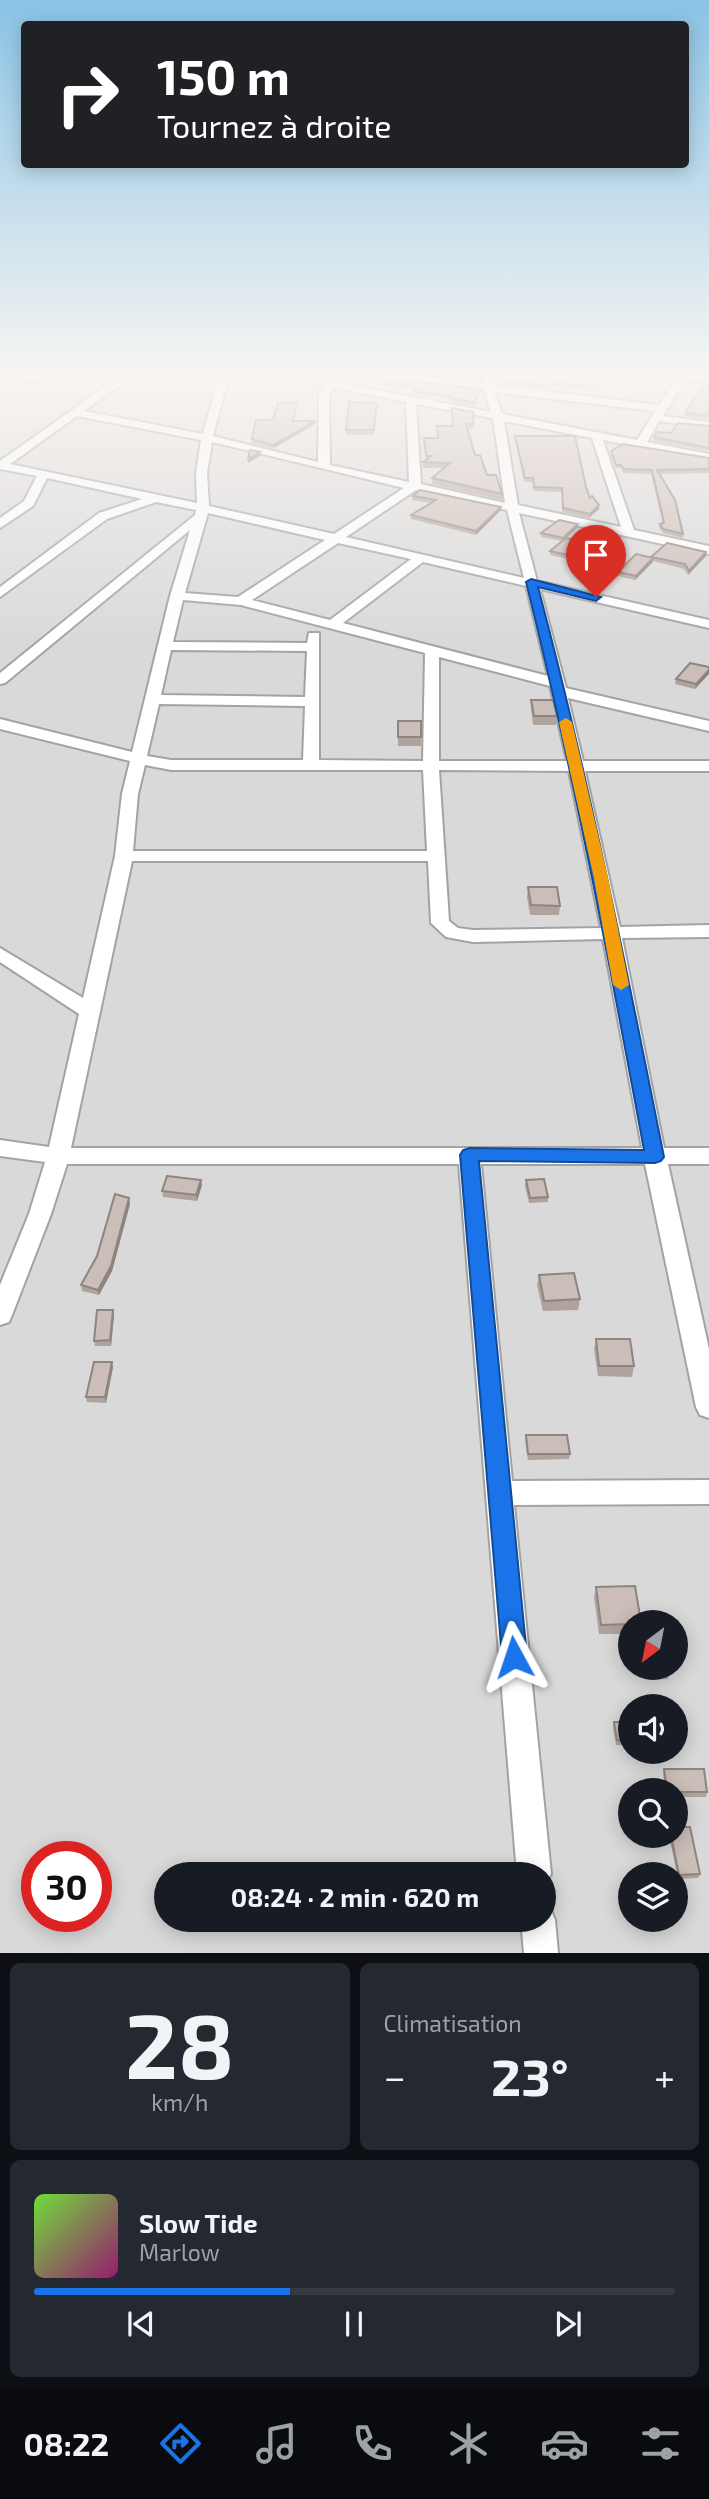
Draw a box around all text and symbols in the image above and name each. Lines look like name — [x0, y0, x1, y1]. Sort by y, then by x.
text: 150 m — [157, 46, 290, 105]
icon: right — [42, 49, 133, 140]
text: Tournez à droite — [157, 106, 391, 144]
pin — [566, 525, 626, 597]
icon: arrive — [577, 536, 615, 574]
north arrow — [618, 1610, 688, 1680]
map controls — [618, 1610, 688, 1932]
position arrow — [477, 1620, 551, 1694]
button: sound — [618, 1694, 688, 1764]
button: search — [618, 1778, 688, 1848]
speed limit sign: 30 — [21, 1841, 112, 1932]
button: layers — [618, 1862, 688, 1932]
text: 08:24 · 2 min · 620 m — [231, 1881, 479, 1912]
text: 28 — [125, 1988, 235, 2097]
text: Climatisation — [384, 2009, 522, 2037]
text: 23° — [491, 2044, 569, 2106]
text: − — [384, 2053, 406, 2099]
text: + — [654, 2053, 675, 2099]
text: km/h — [151, 2088, 208, 2116]
text: Slow Tide — [139, 2207, 258, 2238]
text: Marlow — [139, 2238, 220, 2266]
icon: previous — [122, 2305, 160, 2343]
icon: pause — [335, 2305, 373, 2343]
icon: next — [549, 2305, 587, 2343]
icon: directions — [156, 2419, 205, 2468]
icon: music — [252, 2419, 301, 2468]
icon: phone — [348, 2419, 397, 2468]
icon: climate — [444, 2419, 493, 2468]
icon: car — [540, 2419, 589, 2468]
icon: filters — [636, 2419, 685, 2468]
text: 08:22 — [24, 2424, 109, 2462]

